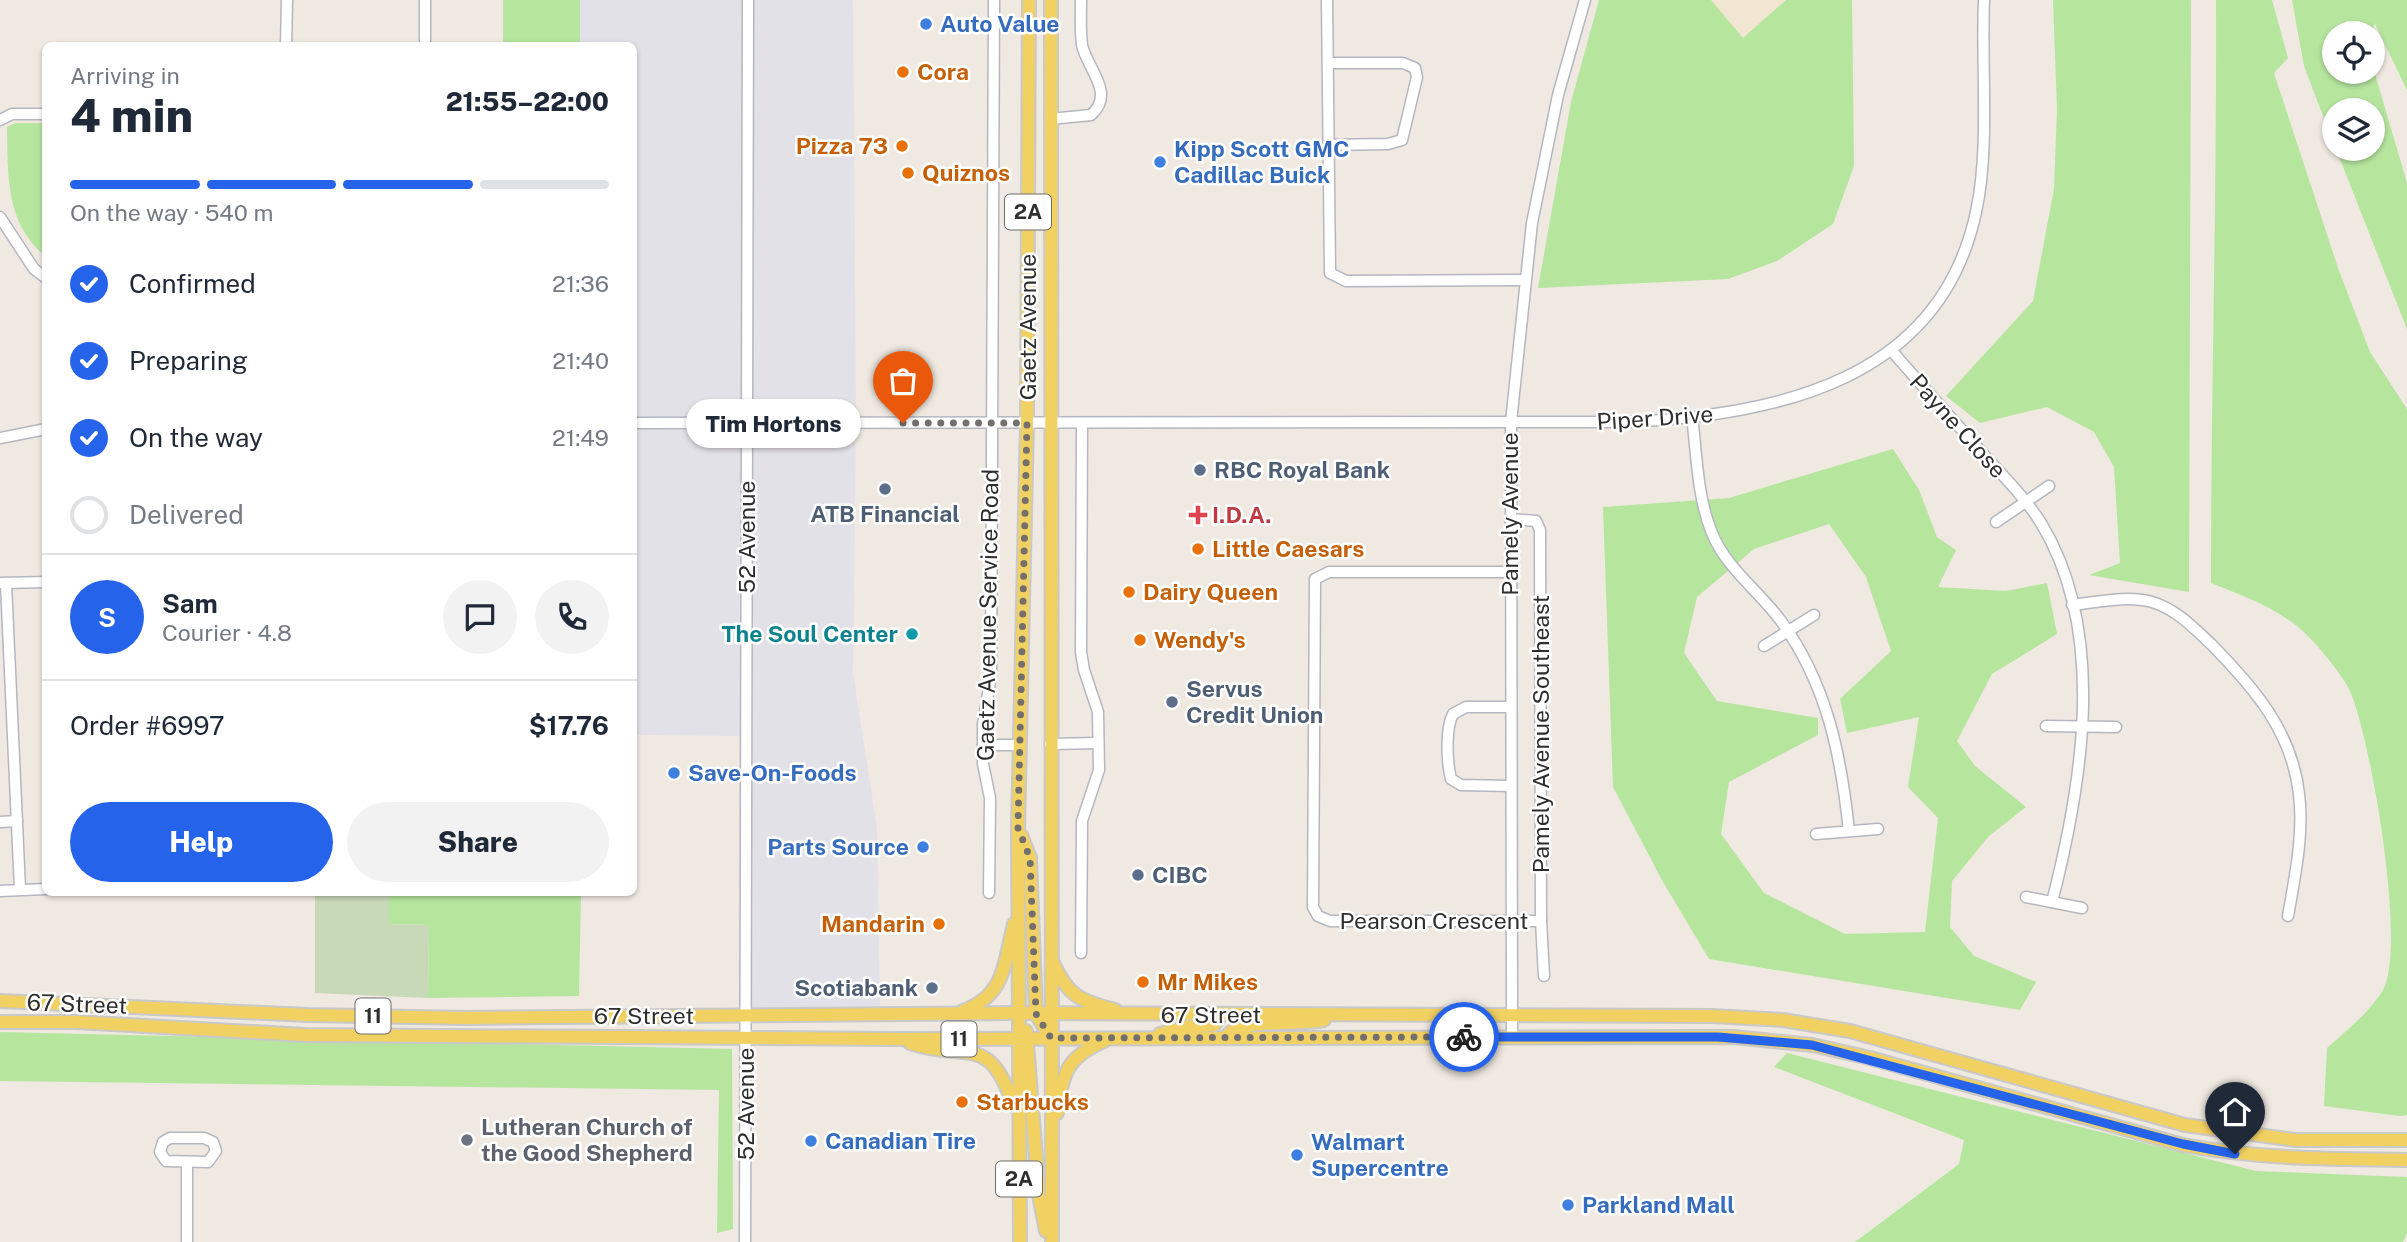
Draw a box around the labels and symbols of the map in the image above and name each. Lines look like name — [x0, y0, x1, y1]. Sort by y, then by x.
place label: Auto Value — [940, 10, 1060, 37]
marker: Auto Value — [918, 16, 934, 32]
place label: Cora — [917, 58, 969, 85]
marker: Cora — [895, 64, 911, 80]
place label: Pizza 73 — [796, 132, 888, 159]
place label: Kipp Scott GMC Cadillac Buick — [1174, 135, 1350, 188]
marker: Pizza 73 — [894, 138, 910, 154]
marker: Kipp Scott GMC Cadillac Buick — [1152, 154, 1168, 170]
place label: Quiznos — [922, 159, 1010, 186]
marker: Quiznos — [900, 165, 916, 181]
road number: 2A — [1005, 194, 1051, 230]
street label: Gaetz Avenue — [1014, 254, 1041, 400]
pin — [873, 351, 933, 423]
street label: Payne Close — [1905, 368, 2012, 483]
callout: Tim Hortons — [686, 398, 861, 448]
street label: Piper Drive — [1596, 400, 1714, 435]
street label: Pamely Avenue — [1496, 432, 1523, 596]
place label: RBC Royal Bank — [1214, 456, 1390, 483]
marker: RBC Royal Bank — [1192, 462, 1208, 478]
street label: Gaetz Avenue Service Road — [971, 469, 1004, 761]
street label: 52 Avenue — [733, 480, 760, 594]
marker: ATB Financial — [877, 481, 893, 497]
place label: ATB Financial — [810, 500, 960, 527]
place label: I.D.A. — [1212, 501, 1271, 528]
marker: I.D.A. — [1190, 507, 1206, 523]
place label: Little Caesars — [1212, 535, 1364, 562]
marker: Little Caesars — [1190, 541, 1206, 557]
place label: Dairy Queen — [1143, 578, 1278, 605]
marker: Dairy Queen — [1121, 584, 1137, 600]
street label: Pamely Avenue Southeast — [1527, 595, 1554, 873]
place label: The Soul Center — [721, 620, 898, 647]
marker: The Soul Center — [904, 626, 920, 642]
place label: Wendy's — [1154, 626, 1246, 653]
marker: Wendy's — [1132, 632, 1148, 648]
place label: Servus Credit Union — [1186, 675, 1324, 728]
marker: Servus Credit Union — [1164, 694, 1180, 710]
place label: Save-On-Foods — [688, 759, 857, 786]
marker: Save-On-Foods — [666, 765, 682, 781]
place label: Parts Source — [767, 833, 909, 860]
marker: Parts Source — [915, 839, 931, 855]
place label: CIBC — [1152, 861, 1208, 888]
marker: CIBC — [1130, 867, 1146, 883]
street label: Pearson Crescent — [1340, 907, 1528, 934]
place label: Mandarin — [821, 910, 925, 937]
marker: Mandarin — [931, 916, 947, 932]
place label: Mr Mikes — [1157, 968, 1258, 995]
place label: Scotiabank — [794, 974, 918, 1001]
marker: Mr Mikes — [1135, 974, 1151, 990]
marker: Scotiabank — [924, 980, 940, 996]
street label: 67 Street — [26, 988, 128, 1019]
road number: 11 — [356, 998, 390, 1034]
street label: 67 Street — [1161, 1001, 1261, 1028]
street label: 67 Street — [594, 1002, 694, 1029]
courier — [1429, 1002, 1499, 1072]
road number: 11 — [942, 1021, 976, 1056]
street label: 52 Avenue — [732, 1047, 759, 1161]
pin — [2205, 1082, 2265, 1154]
place label: Starbucks — [976, 1088, 1089, 1115]
marker: Starbucks — [954, 1094, 970, 1110]
place label: Lutheran Church of the Good Shepherd — [481, 1113, 693, 1166]
place label: Canadian Tire — [825, 1127, 976, 1154]
place label: Walmart Supercentre — [1311, 1128, 1449, 1181]
marker: Lutheran Church of the Good Shepherd — [459, 1132, 475, 1148]
marker: Canadian Tire — [803, 1133, 819, 1149]
marker: Walmart Supercentre — [1289, 1147, 1305, 1163]
road number: 2A — [996, 1162, 1042, 1196]
place label: Parkland Mall — [1582, 1191, 1735, 1218]
marker: Parkland Mall — [1560, 1197, 1576, 1213]

